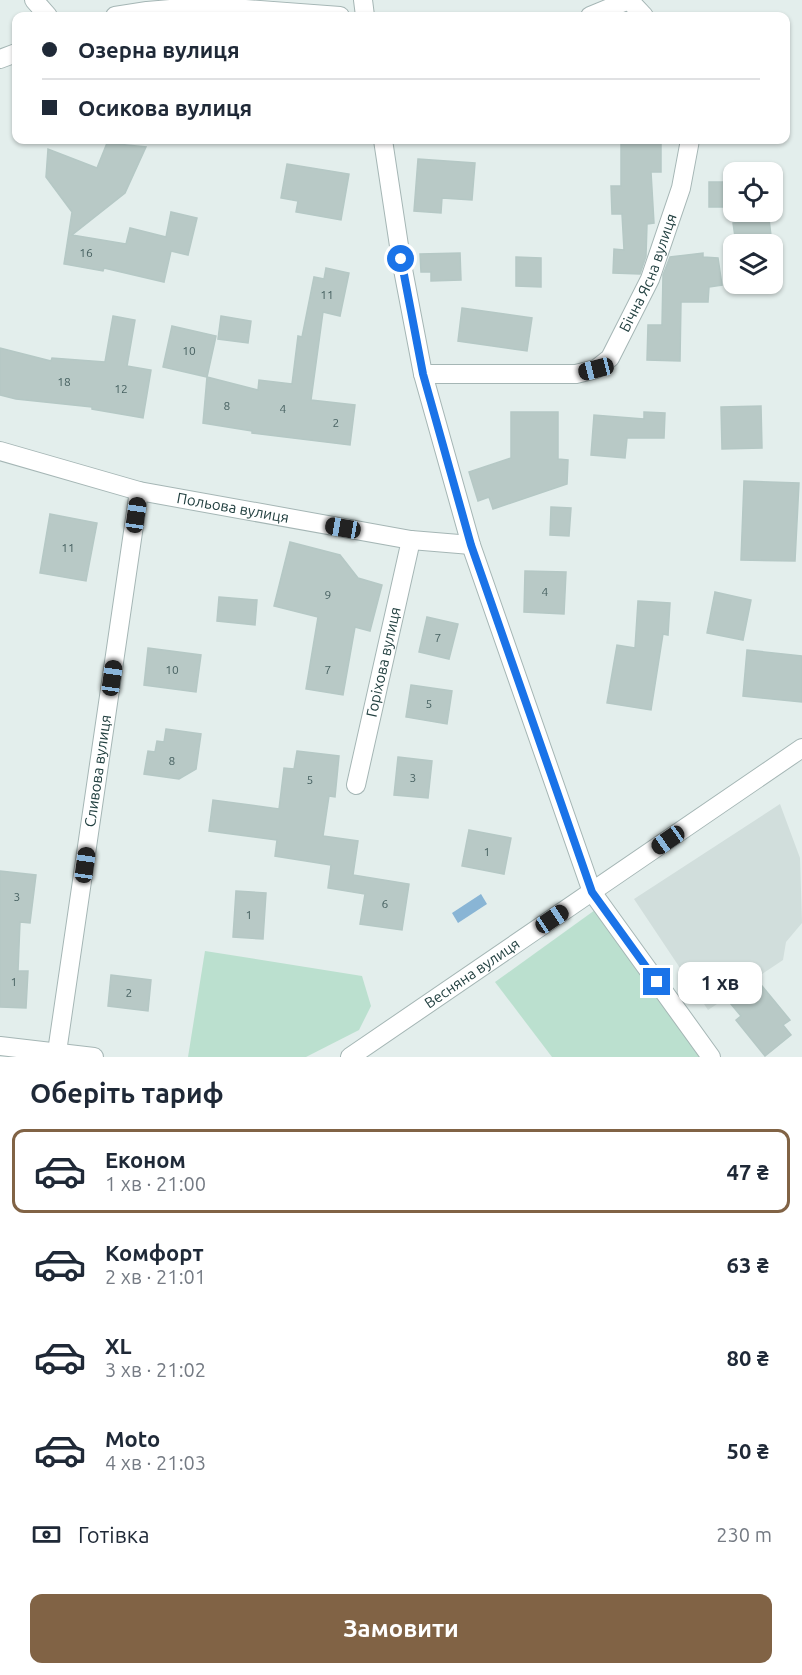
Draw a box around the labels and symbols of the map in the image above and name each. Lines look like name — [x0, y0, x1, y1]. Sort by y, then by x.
street label: Бічна Ясна вулиця — [616, 211, 680, 335]
route start — [387, 245, 414, 272]
house number: 16 — [79, 246, 93, 259]
house number: 11 — [320, 288, 334, 301]
house number: 10 — [182, 344, 196, 357]
car — [576, 356, 616, 382]
house number: 18 — [57, 375, 71, 388]
house number: 12 — [114, 382, 128, 395]
house number: 8 — [224, 399, 231, 412]
house number: 4 — [280, 402, 287, 415]
house number: 2 — [333, 416, 339, 429]
street label: Польова вулиця — [176, 489, 290, 526]
car — [125, 496, 147, 534]
car — [324, 516, 362, 540]
house number: 11 — [61, 541, 75, 554]
house number: 4 — [542, 585, 549, 598]
house number: 9 — [325, 588, 331, 601]
street label: Горіхова вулиця — [362, 605, 404, 719]
house number: 7 — [435, 631, 441, 644]
car — [101, 659, 123, 697]
house number: 10 — [165, 663, 179, 676]
house number: 7 — [325, 663, 331, 676]
house number: 5 — [426, 697, 432, 710]
street label: Сливова вулиця — [81, 714, 114, 828]
house number: 8 — [169, 754, 176, 767]
house number: 3 — [410, 771, 416, 784]
house number: 5 — [307, 773, 313, 786]
car — [648, 822, 688, 858]
house number: 1 — [484, 845, 490, 858]
car — [74, 846, 96, 884]
house number: 3 — [14, 890, 20, 903]
house number: 6 — [382, 897, 389, 910]
car — [532, 901, 572, 937]
house number: 1 — [246, 908, 252, 921]
street label: Весняна вулиця — [421, 935, 523, 1011]
callout: 1 хв — [678, 961, 762, 1003]
route end — [643, 968, 670, 995]
house number: 1 — [11, 975, 17, 988]
house number: 2 — [126, 986, 132, 999]

